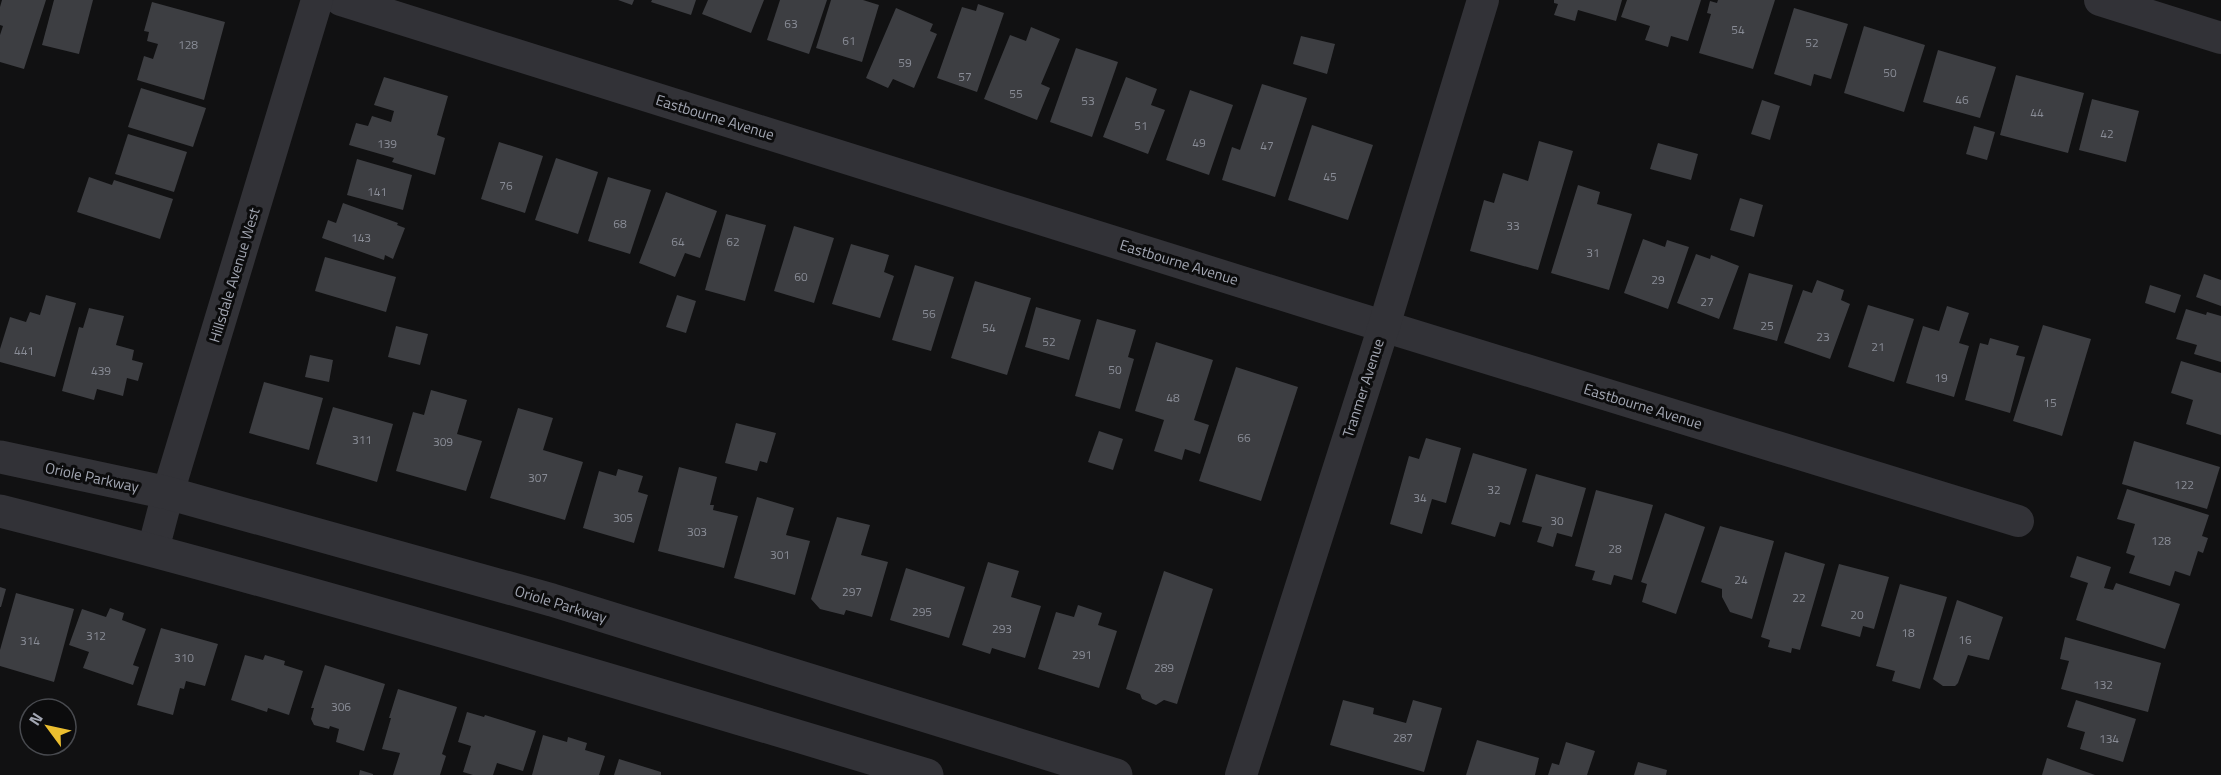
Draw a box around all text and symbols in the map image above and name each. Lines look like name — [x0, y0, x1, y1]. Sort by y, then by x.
house number: 63 — [784, 14, 798, 33]
house number: 54 — [1731, 20, 1745, 39]
house number: 61 — [842, 31, 856, 50]
house number: 52 — [1805, 33, 1819, 52]
house number: 128 — [178, 35, 198, 54]
house number: 59 — [898, 53, 912, 72]
house number: 50 — [1883, 63, 1897, 82]
house number: 57 — [958, 67, 972, 86]
house number: 55 — [1009, 84, 1023, 103]
street label: Eastbourne Avenue — [653, 88, 777, 146]
house number: 46 — [1955, 90, 1969, 109]
house number: 53 — [1081, 91, 1095, 110]
house number: 44 — [2030, 103, 2044, 122]
house number: 51 — [1134, 116, 1148, 135]
house number: 42 — [2100, 124, 2114, 143]
house number: 49 — [1192, 133, 1206, 152]
house number: 139 — [377, 134, 397, 153]
house number: 47 — [1260, 136, 1274, 155]
house number: 45 — [1323, 167, 1337, 186]
house number: 76 — [499, 176, 513, 195]
house number: 141 — [367, 182, 387, 201]
street label: Hillsdale Avenue West — [203, 204, 266, 345]
house number: 68 — [613, 214, 627, 233]
house number: 33 — [1506, 216, 1520, 235]
house number: 143 — [351, 228, 371, 247]
house number: 64 — [671, 232, 685, 251]
house number: 62 — [726, 232, 740, 251]
street label: Eastbourne Avenue — [1117, 233, 1241, 291]
house number: 31 — [1586, 243, 1600, 262]
house number: 60 — [794, 267, 808, 286]
house number: 29 — [1651, 270, 1665, 289]
house number: 27 — [1700, 292, 1714, 311]
house number: 56 — [922, 304, 936, 323]
house number: 25 — [1760, 316, 1774, 335]
house number: 54 — [982, 318, 996, 337]
house number: 23 — [1816, 327, 1830, 346]
house number: 52 — [1042, 332, 1056, 351]
street label: Tranmer Avenue — [1336, 336, 1390, 440]
house number: 21 — [1871, 337, 1885, 356]
house number: 441 — [14, 341, 34, 360]
house number: 50 — [1108, 360, 1122, 379]
house number: 439 — [91, 361, 111, 380]
house number: 19 — [1934, 368, 1948, 387]
street label: Eastbourne Avenue — [1581, 377, 1705, 435]
house number: 48 — [1166, 388, 1180, 407]
house number: 15 — [2043, 393, 2057, 412]
house number: 66 — [1237, 428, 1251, 447]
house number: 311 — [352, 430, 372, 449]
house number: 309 — [433, 432, 453, 451]
street label: Oriole Parkway — [43, 456, 141, 498]
house number: 307 — [528, 468, 548, 487]
house number: 122 — [2174, 475, 2194, 494]
house number: 32 — [1487, 480, 1501, 499]
house number: 34 — [1413, 488, 1427, 507]
house number: 305 — [613, 508, 633, 527]
house number: 30 — [1550, 511, 1564, 530]
house number: 303 — [687, 522, 707, 541]
house number: 128 — [2151, 531, 2171, 550]
house number: 28 — [1608, 539, 1622, 558]
house number: 301 — [770, 545, 790, 564]
house number: 24 — [1734, 570, 1748, 589]
street label: Oriole Parkway — [512, 579, 610, 629]
house number: 297 — [842, 582, 862, 601]
house number: 22 — [1792, 588, 1806, 607]
house number: 295 — [912, 602, 932, 621]
house number: 20 — [1850, 605, 1864, 624]
house number: 293 — [992, 619, 1012, 638]
house number: 18 — [1901, 623, 1915, 642]
house number: 312 — [86, 626, 106, 645]
house number: 16 — [1958, 630, 1972, 649]
house number: 314 — [20, 631, 40, 650]
house number: 291 — [1072, 645, 1092, 664]
house number: 310 — [174, 648, 194, 667]
house number: 289 — [1154, 658, 1174, 677]
house number: 132 — [2093, 675, 2113, 694]
north arrow — [18, 697, 78, 757]
house number: 306 — [331, 697, 351, 716]
text: N — [22, 708, 49, 730]
house number: 287 — [1393, 728, 1413, 747]
house number: 134 — [2099, 729, 2119, 748]

